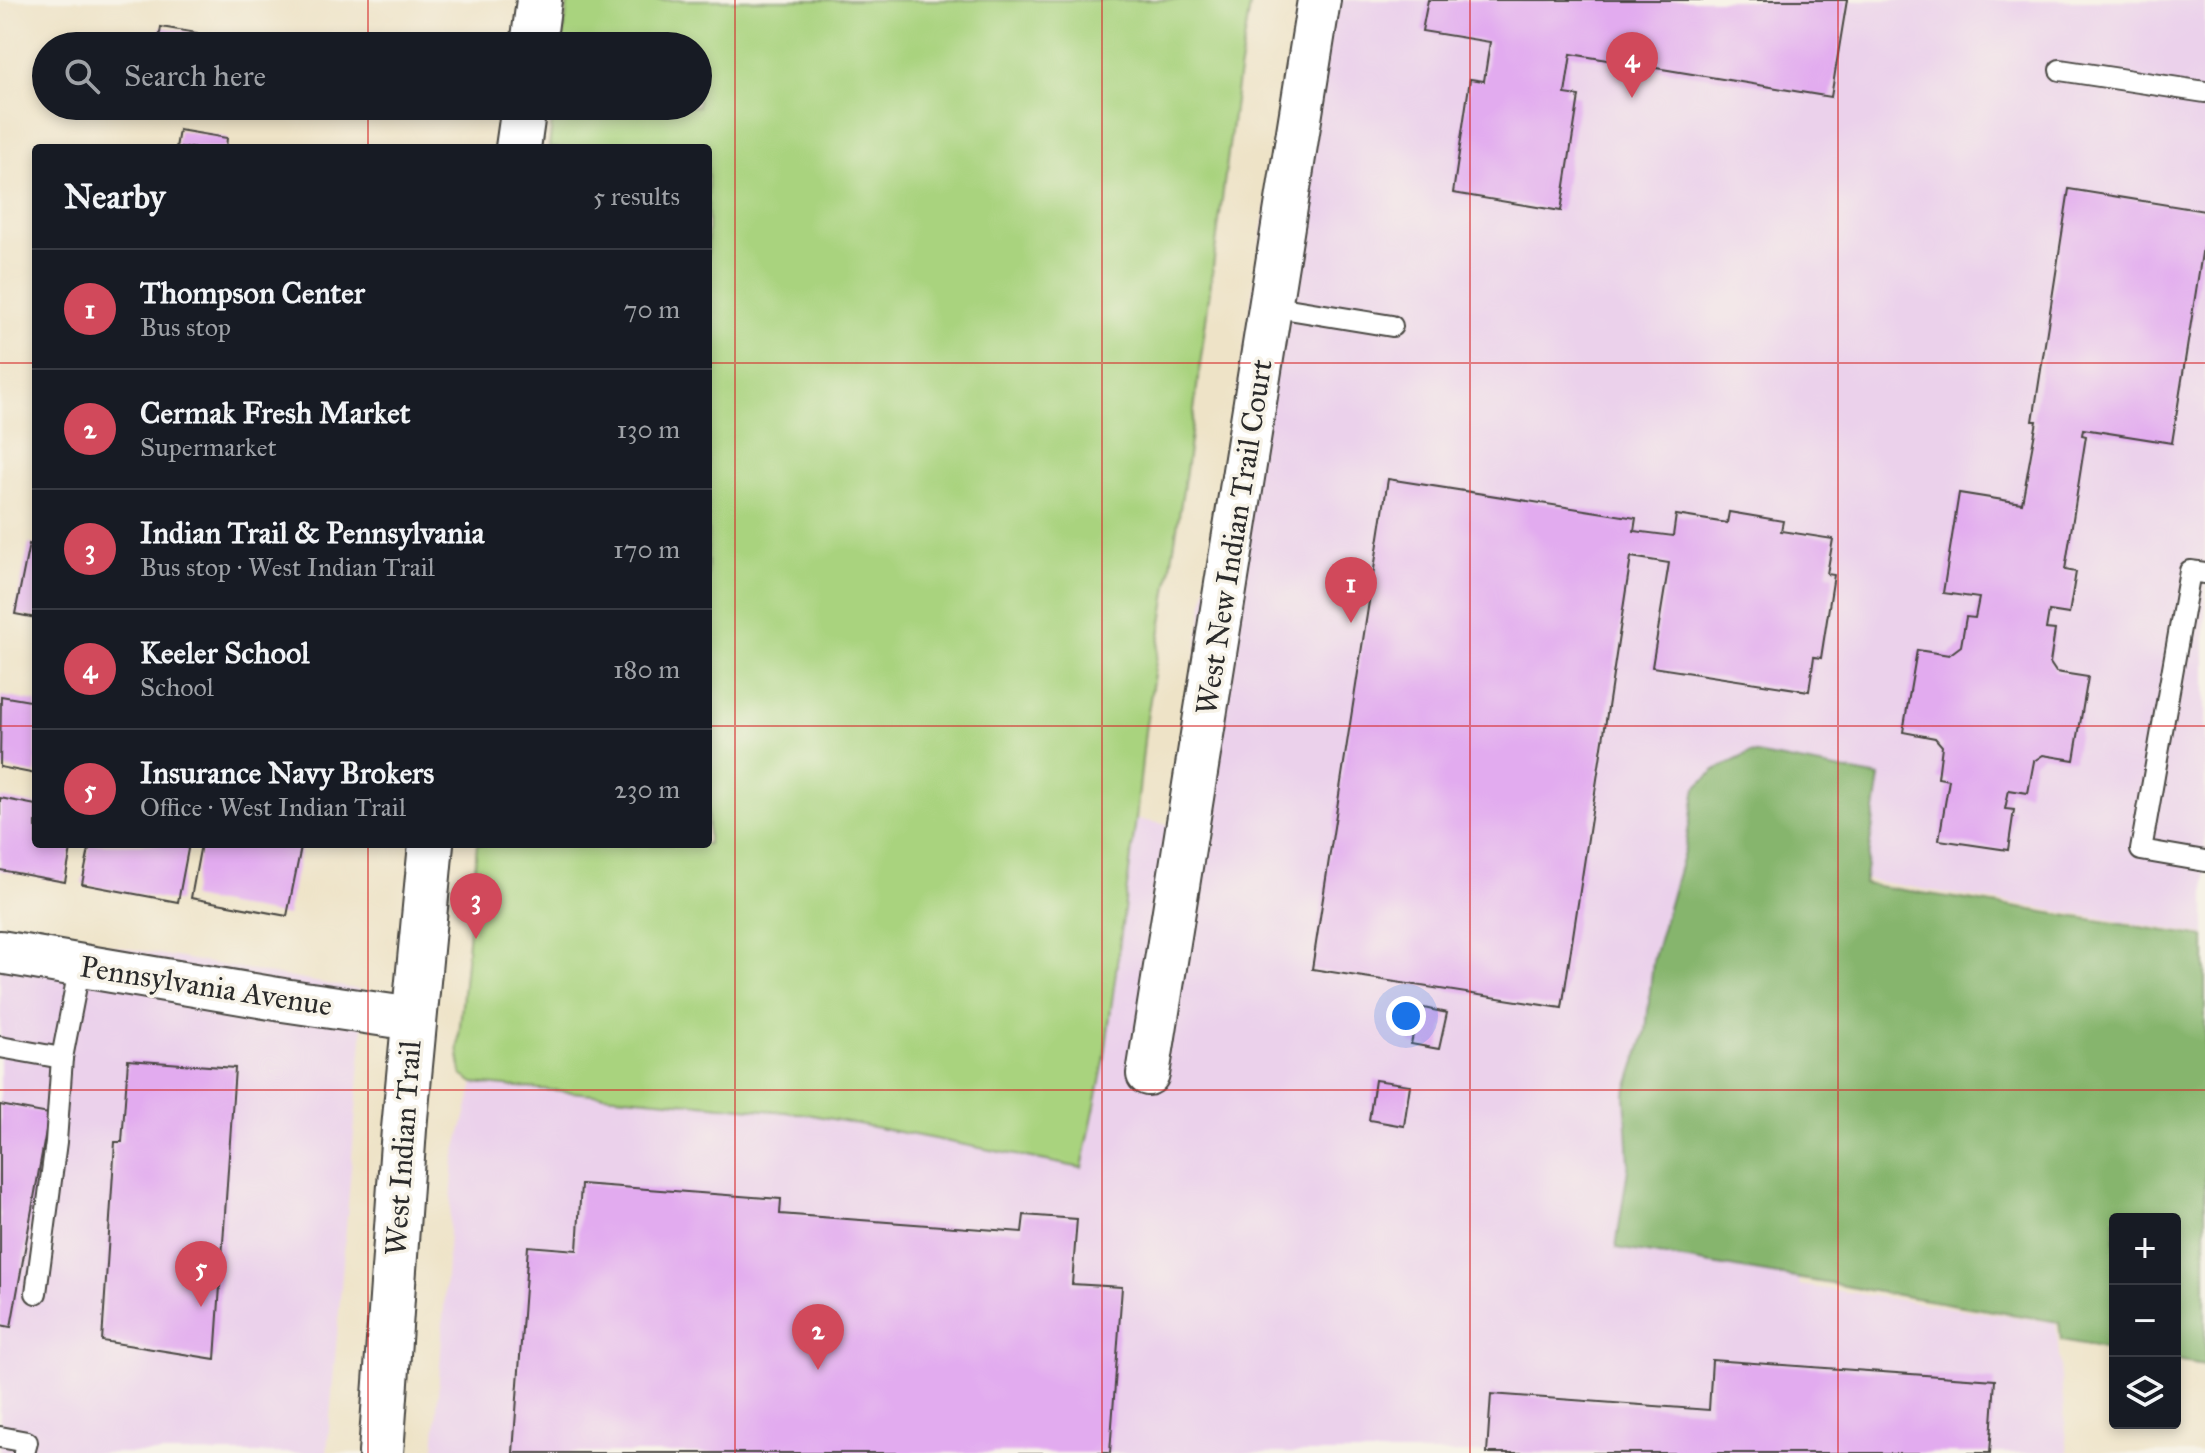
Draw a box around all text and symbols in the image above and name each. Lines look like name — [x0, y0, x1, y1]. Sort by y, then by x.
search box — [32, 32, 712, 120]
pin: 4 — [1606, 32, 1658, 98]
icon: search — [60, 54, 104, 98]
text: Search here — [124, 58, 266, 94]
text: Nearby — [64, 176, 166, 217]
text: 5 results — [593, 180, 680, 212]
text: Thompson Center — [140, 275, 365, 311]
text: 1 — [85, 293, 95, 325]
text: 70 m — [624, 293, 680, 325]
text: Bus stop — [140, 311, 231, 343]
street label: West New Indian Trail Court — [1188, 356, 1280, 717]
text: Cermak Fresh Market — [140, 395, 410, 431]
text: 2 — [84, 413, 96, 445]
text: 130 m — [617, 413, 680, 445]
text: Supermarket — [140, 431, 277, 463]
text: Indian Trail & Pennsylvania — [140, 515, 484, 551]
text: 3 — [85, 533, 95, 565]
text: 170 m — [613, 533, 680, 565]
text: Bus stop · West Indian Trail — [140, 551, 435, 583]
pin: 1 — [1325, 557, 1377, 623]
text: Keeler School — [140, 635, 309, 671]
text: 4 — [83, 653, 97, 685]
text: 180 m — [613, 653, 680, 685]
text: School — [140, 671, 214, 703]
text: Insurance Navy Brokers — [140, 755, 434, 791]
text: 5 — [84, 773, 96, 805]
text: 230 m — [614, 773, 680, 805]
text: Office · West Indian Trail — [140, 791, 406, 823]
pin: 3 — [450, 873, 502, 939]
street label: Pennsylvania Avenue — [77, 948, 335, 1024]
your location — [1386, 996, 1426, 1036]
street label: West Indian Trail — [378, 1038, 429, 1257]
map controls — [2109, 1213, 2181, 1429]
button: + — [2109, 1213, 2181, 1285]
pin: 5 — [175, 1241, 227, 1307]
button: − — [2109, 1285, 2181, 1357]
pin: 2 — [792, 1304, 844, 1370]
button: layers — [2109, 1357, 2181, 1429]

